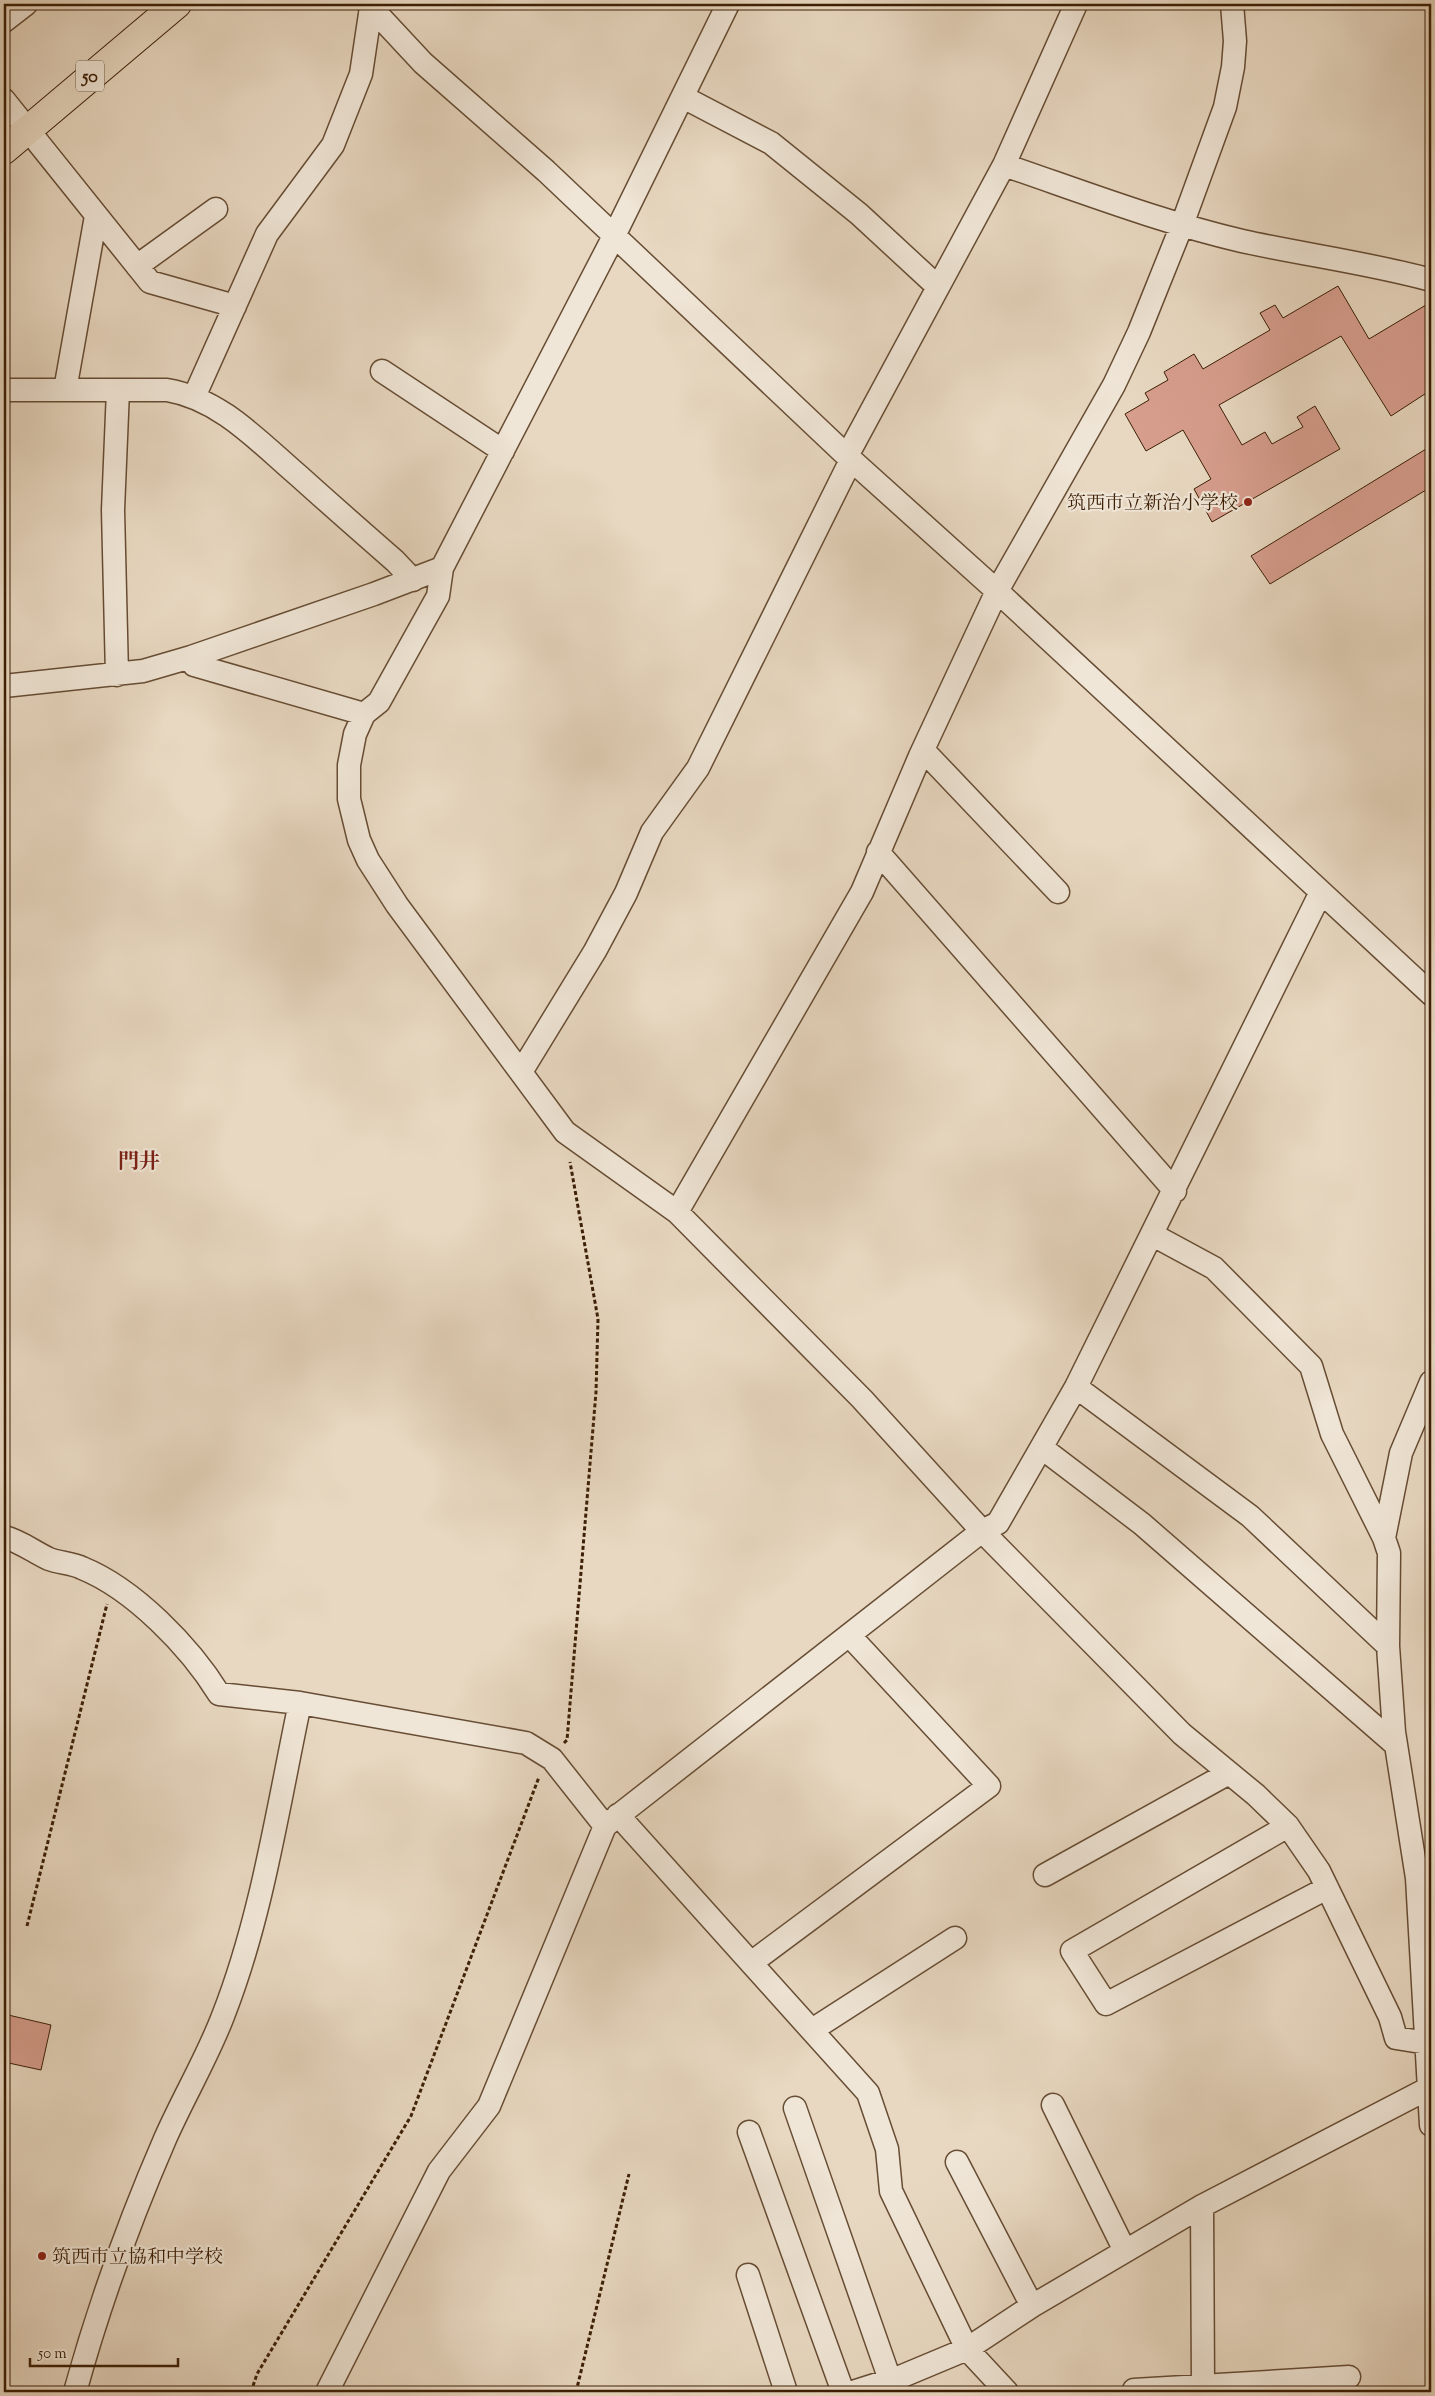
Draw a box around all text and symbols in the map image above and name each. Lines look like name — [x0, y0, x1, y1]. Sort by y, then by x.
road number: 50 — [76, 60, 104, 92]
place label: 筑西市立新治小学校 — [1067, 491, 1238, 518]
marker: 筑西市立新治小学校 — [1242, 496, 1254, 508]
district label: 門井 — [118, 1148, 160, 1178]
place label: 筑西市立協和中学校 — [52, 2245, 223, 2272]
marker: 筑西市立協和中学校 — [36, 2250, 48, 2262]
scale bar — [30, 2336, 178, 2368]
text: 50 m — [37, 2344, 67, 2365]

